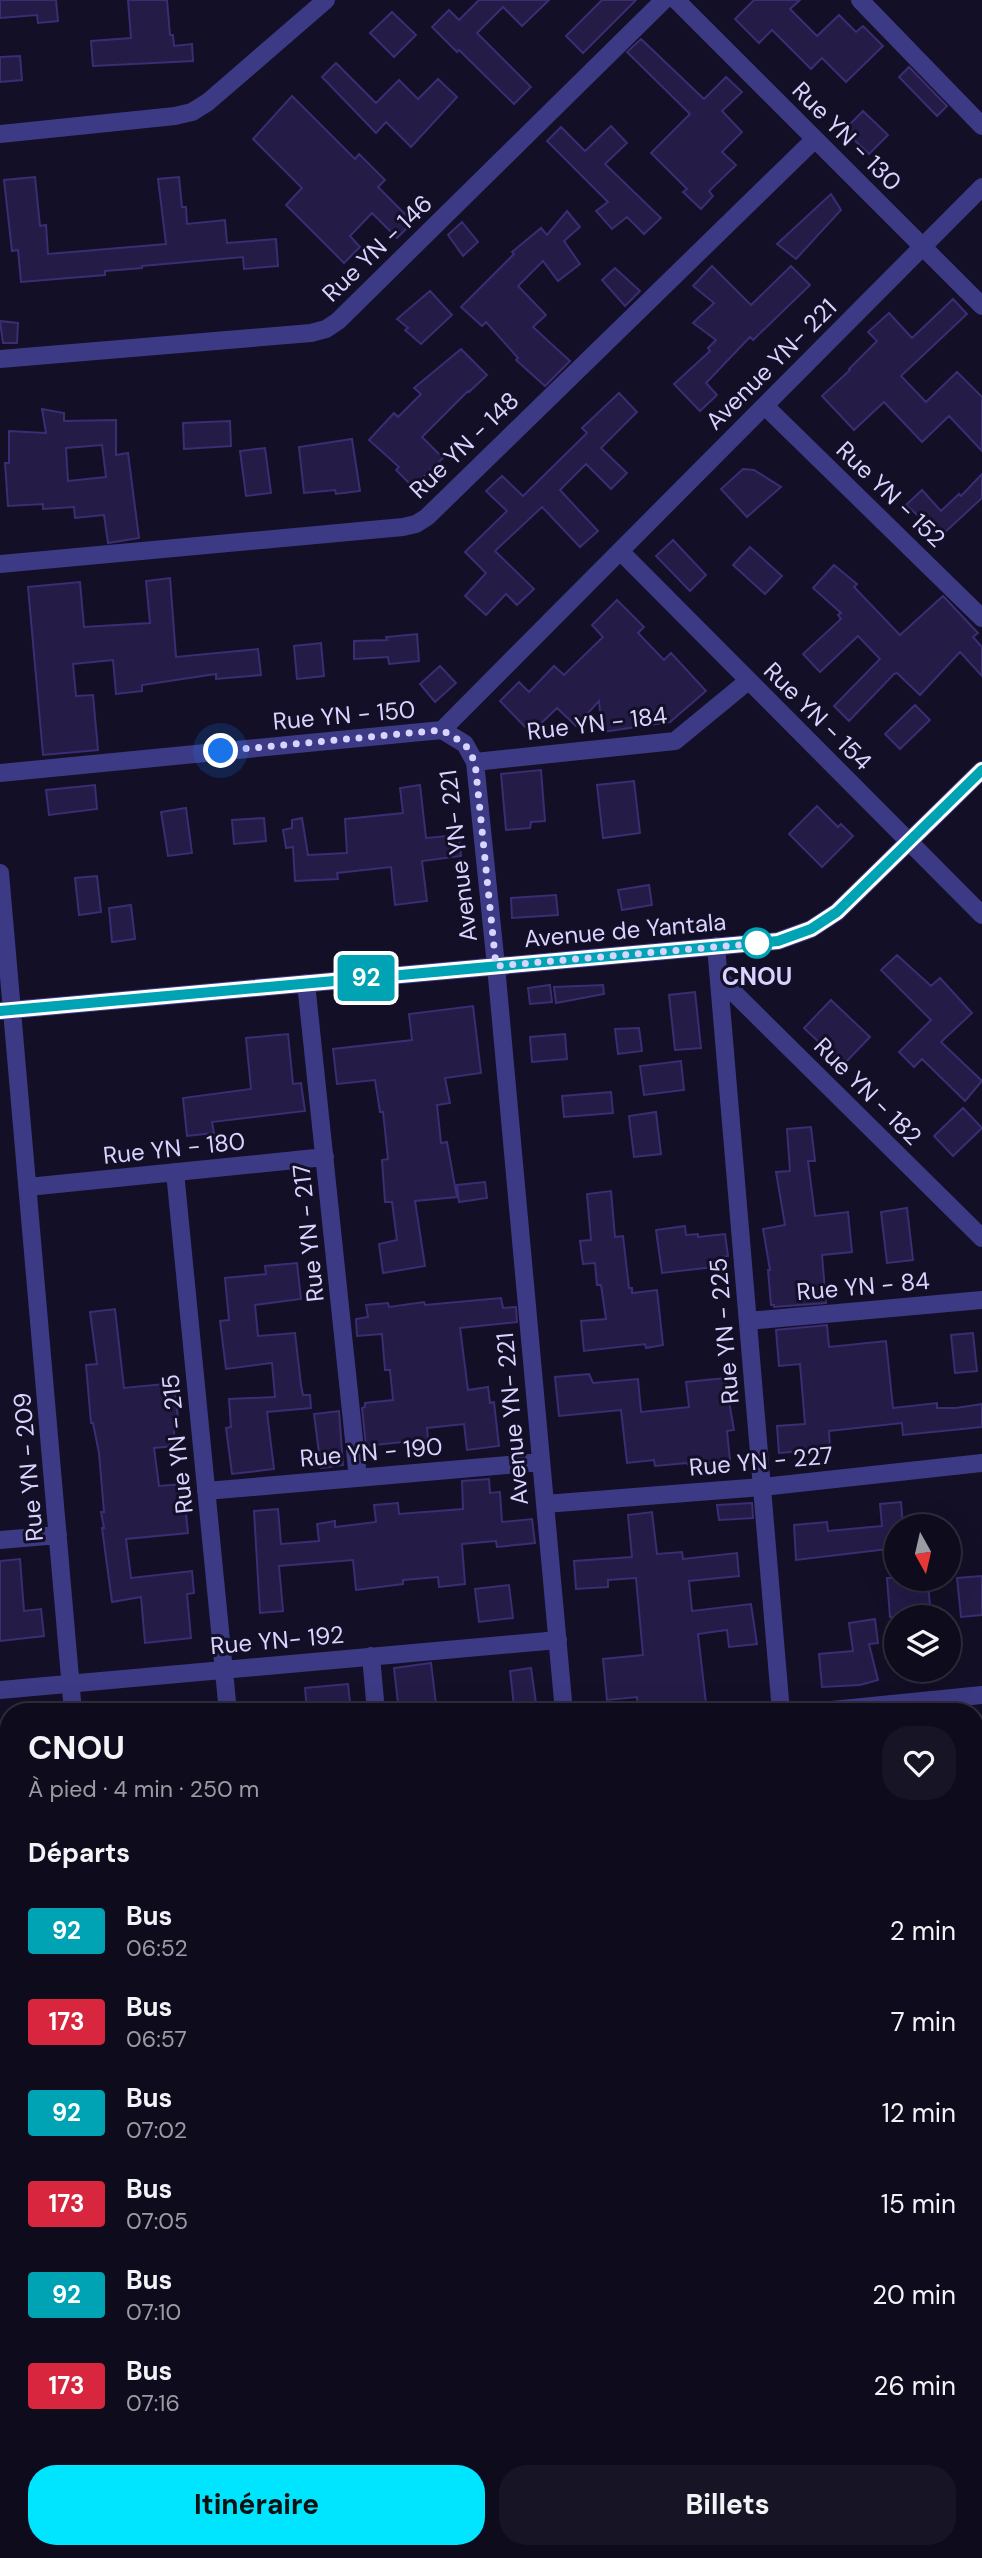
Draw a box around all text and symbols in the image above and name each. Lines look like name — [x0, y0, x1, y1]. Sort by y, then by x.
street label: Rue YN - 130 — [786, 75, 908, 197]
street label: Rue YN - 146 — [315, 188, 439, 308]
street label: Avenue YN- 221 — [699, 292, 843, 436]
street label: Rue YN - 148 — [403, 385, 525, 505]
street label: Rue YN - 152 — [830, 434, 952, 554]
street label: Rue YN - 154 — [757, 655, 879, 777]
street label: Rue YN - 150 — [272, 693, 416, 737]
street label: Rue YN - 184 — [525, 699, 669, 747]
your location — [203, 733, 238, 768]
street label: Avenue YN- 221 — [432, 768, 484, 944]
street label: Avenue de Yantala — [523, 906, 727, 954]
marker: CNOU — [742, 928, 772, 958]
line badge: 92 — [334, 955, 398, 1001]
place label: CNOU — [722, 961, 792, 992]
text: 92 — [352, 962, 380, 993]
street label: Rue YN - 182 — [808, 1031, 928, 1151]
street label: Rue YN - 180 — [101, 1125, 247, 1171]
street label: Rue YN - 217 — [285, 1163, 331, 1303]
street label: Rue YN - 225 — [702, 1257, 746, 1405]
street label: Rue YN - 84 — [795, 1265, 931, 1307]
street label: Avenue YN- 221 — [489, 1332, 535, 1506]
street label: Rue YN - 215 — [154, 1373, 200, 1515]
street label: Rue YN - 209 — [6, 1391, 50, 1543]
street label: Rue YN - 190 — [298, 1430, 444, 1474]
street label: Rue YN - 227 — [688, 1439, 834, 1483]
north arrow — [884, 1514, 961, 1591]
map controls — [884, 1514, 961, 1682]
button: layers — [884, 1605, 961, 1682]
street label: Rue YN- 192 — [209, 1619, 345, 1661]
text: CNOU — [28, 1726, 125, 1769]
button: heart — [882, 1726, 956, 1800]
text: À pied · 4 min · 250 m — [28, 1774, 259, 1804]
text: Départs — [28, 1836, 130, 1870]
text: Bus — [126, 1899, 172, 1933]
text: 2 min — [890, 1914, 956, 1948]
text: 92 — [52, 1915, 81, 1946]
text: 06:52 — [126, 1933, 188, 1963]
text: Bus — [126, 1990, 172, 2024]
text: 7 min — [891, 2005, 956, 2039]
text: 173 — [49, 2006, 84, 2037]
text: 06:57 — [126, 2024, 187, 2054]
text: Bus — [126, 2081, 172, 2115]
text: 12 min — [882, 2096, 956, 2130]
text: 92 — [52, 2097, 81, 2128]
text: 07:02 — [126, 2115, 187, 2145]
text: Bus — [126, 2172, 172, 2206]
text: 15 min — [881, 2187, 956, 2221]
text: 173 — [49, 2188, 84, 2219]
text: 07:05 — [126, 2206, 188, 2236]
text: Bus — [126, 2263, 172, 2297]
text: 20 min — [872, 2278, 956, 2312]
text: 92 — [52, 2279, 81, 2310]
text: 07:10 — [126, 2297, 181, 2327]
text: Bus — [126, 2354, 172, 2388]
text: 26 min — [873, 2369, 956, 2403]
text: 173 — [49, 2370, 84, 2401]
text: 07:16 — [126, 2388, 180, 2418]
button: Itinéraire — [28, 2465, 485, 2545]
button: Billets — [499, 2465, 956, 2545]

